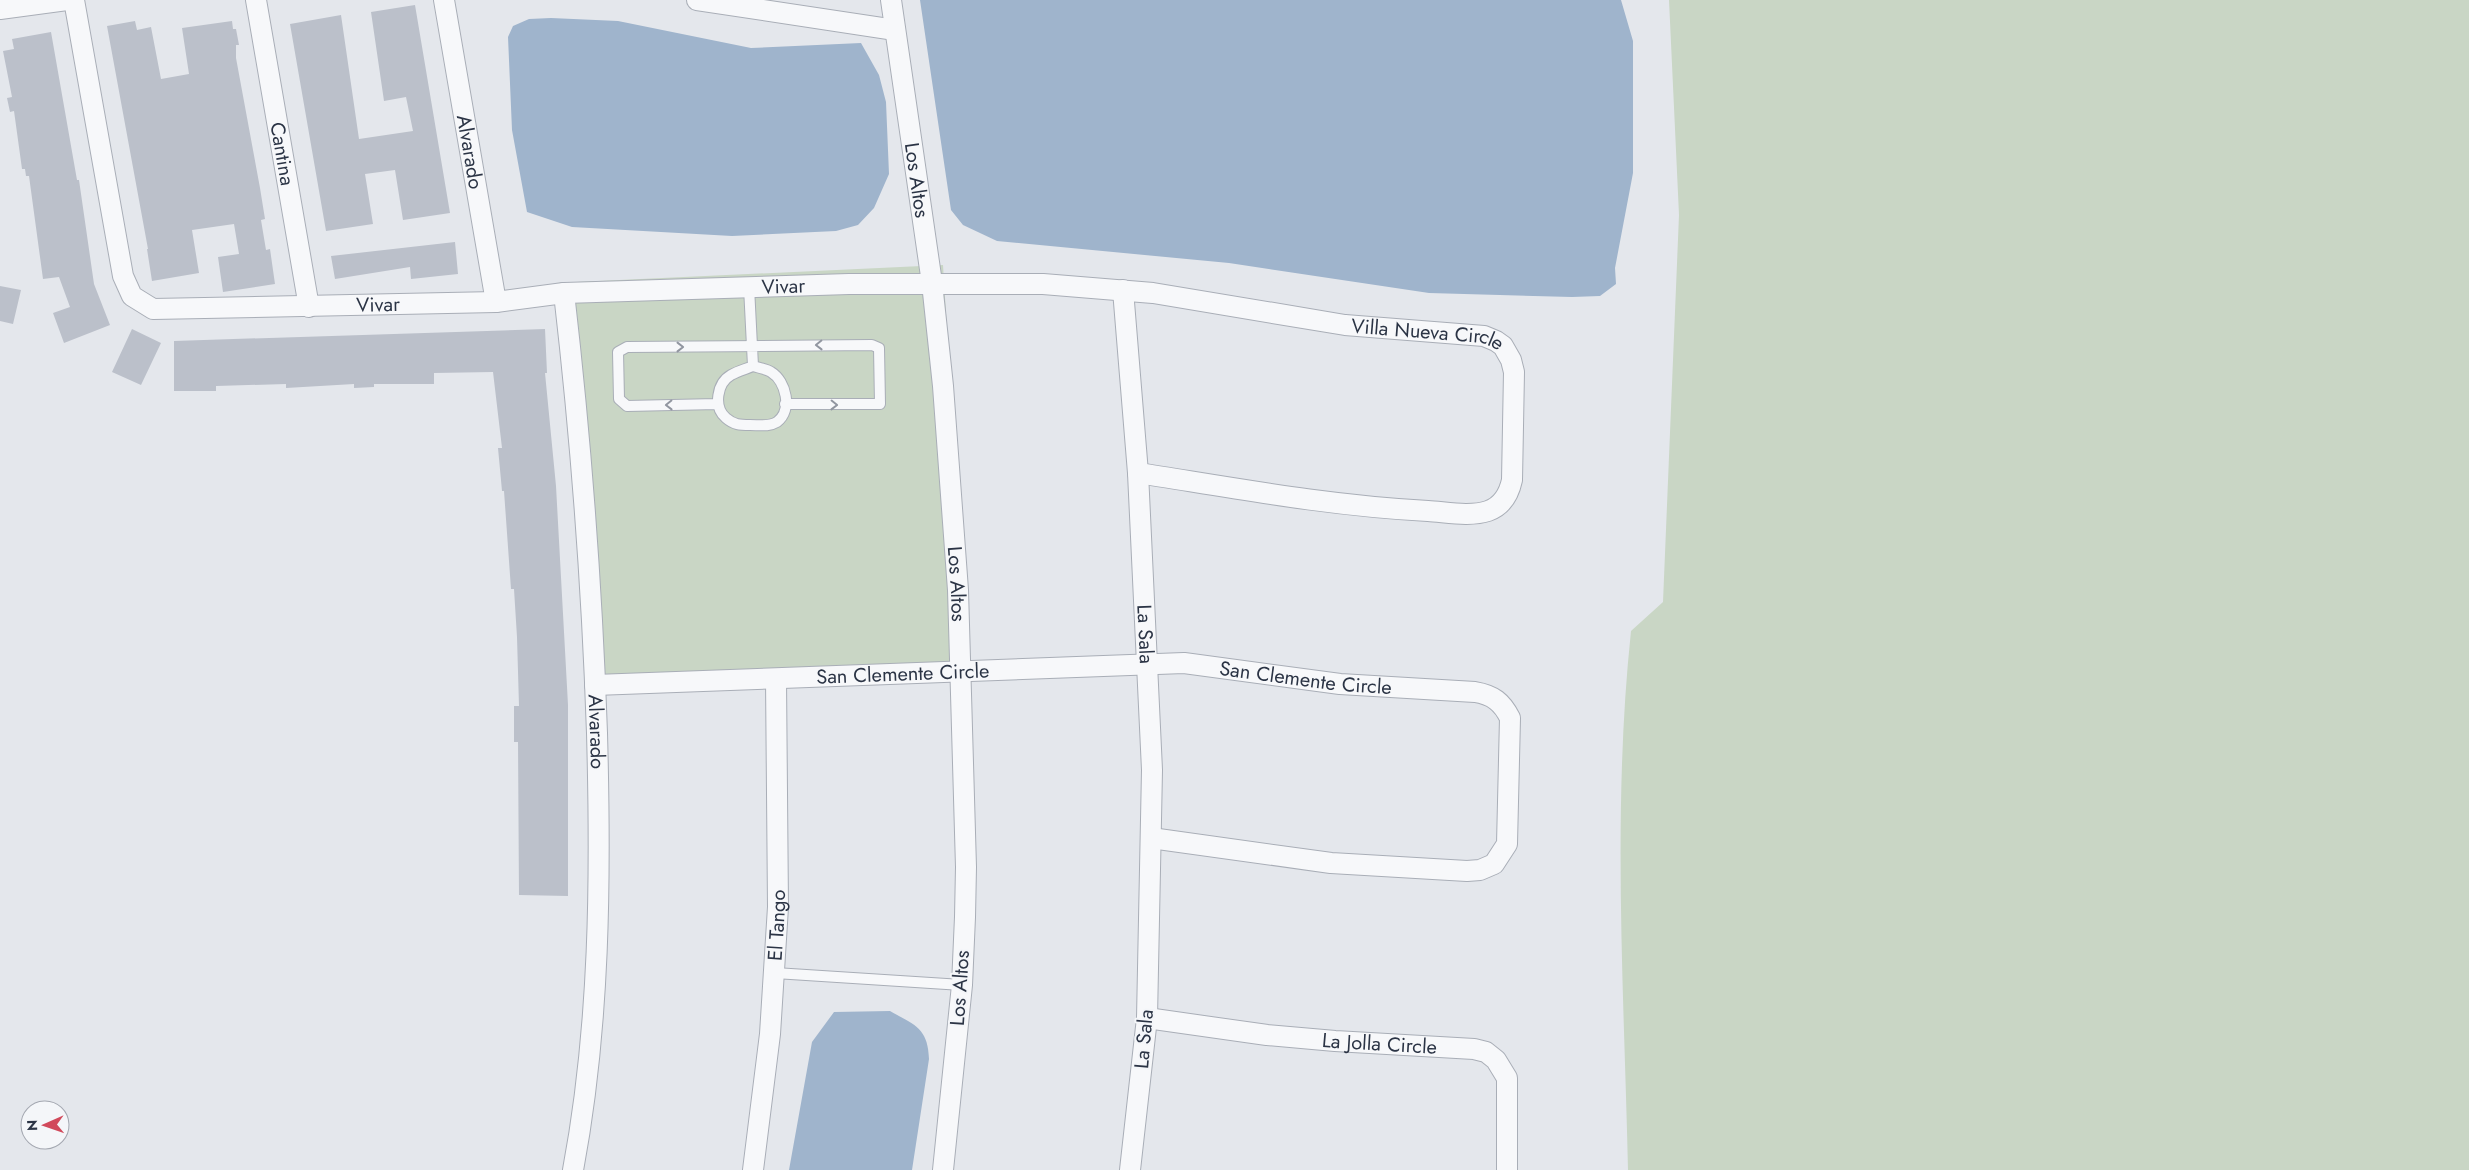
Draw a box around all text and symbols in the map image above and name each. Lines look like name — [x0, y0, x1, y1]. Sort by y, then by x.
street label: Alvarado — [449, 112, 491, 191]
street label: Cantina — [263, 120, 302, 188]
street label: Los Altos — [897, 141, 937, 220]
street label: Vivar — [761, 271, 806, 301]
street label: Vivar — [356, 289, 400, 319]
street label: Villa Nueva Circle — [1350, 311, 1511, 357]
one-way arrow — [815, 340, 823, 351]
one-way arrow — [676, 342, 684, 352]
one-way arrow — [830, 399, 838, 410]
one-way arrow — [664, 400, 672, 410]
street label: Los Altos — [940, 545, 973, 622]
street label: La Sala — [1130, 604, 1161, 665]
street label: San Clemente Circle — [1218, 653, 1393, 702]
street label: San Clemente Circle — [816, 656, 990, 691]
street label: Alvarado — [581, 694, 612, 770]
street label: El Tango — [760, 889, 793, 962]
street label: Los Altos — [943, 949, 977, 1027]
street label: La Sala — [1127, 1008, 1161, 1070]
street label: La Jolla Circle — [1321, 1025, 1438, 1061]
north arrow — [20, 1100, 70, 1150]
text: N — [22, 1120, 42, 1131]

